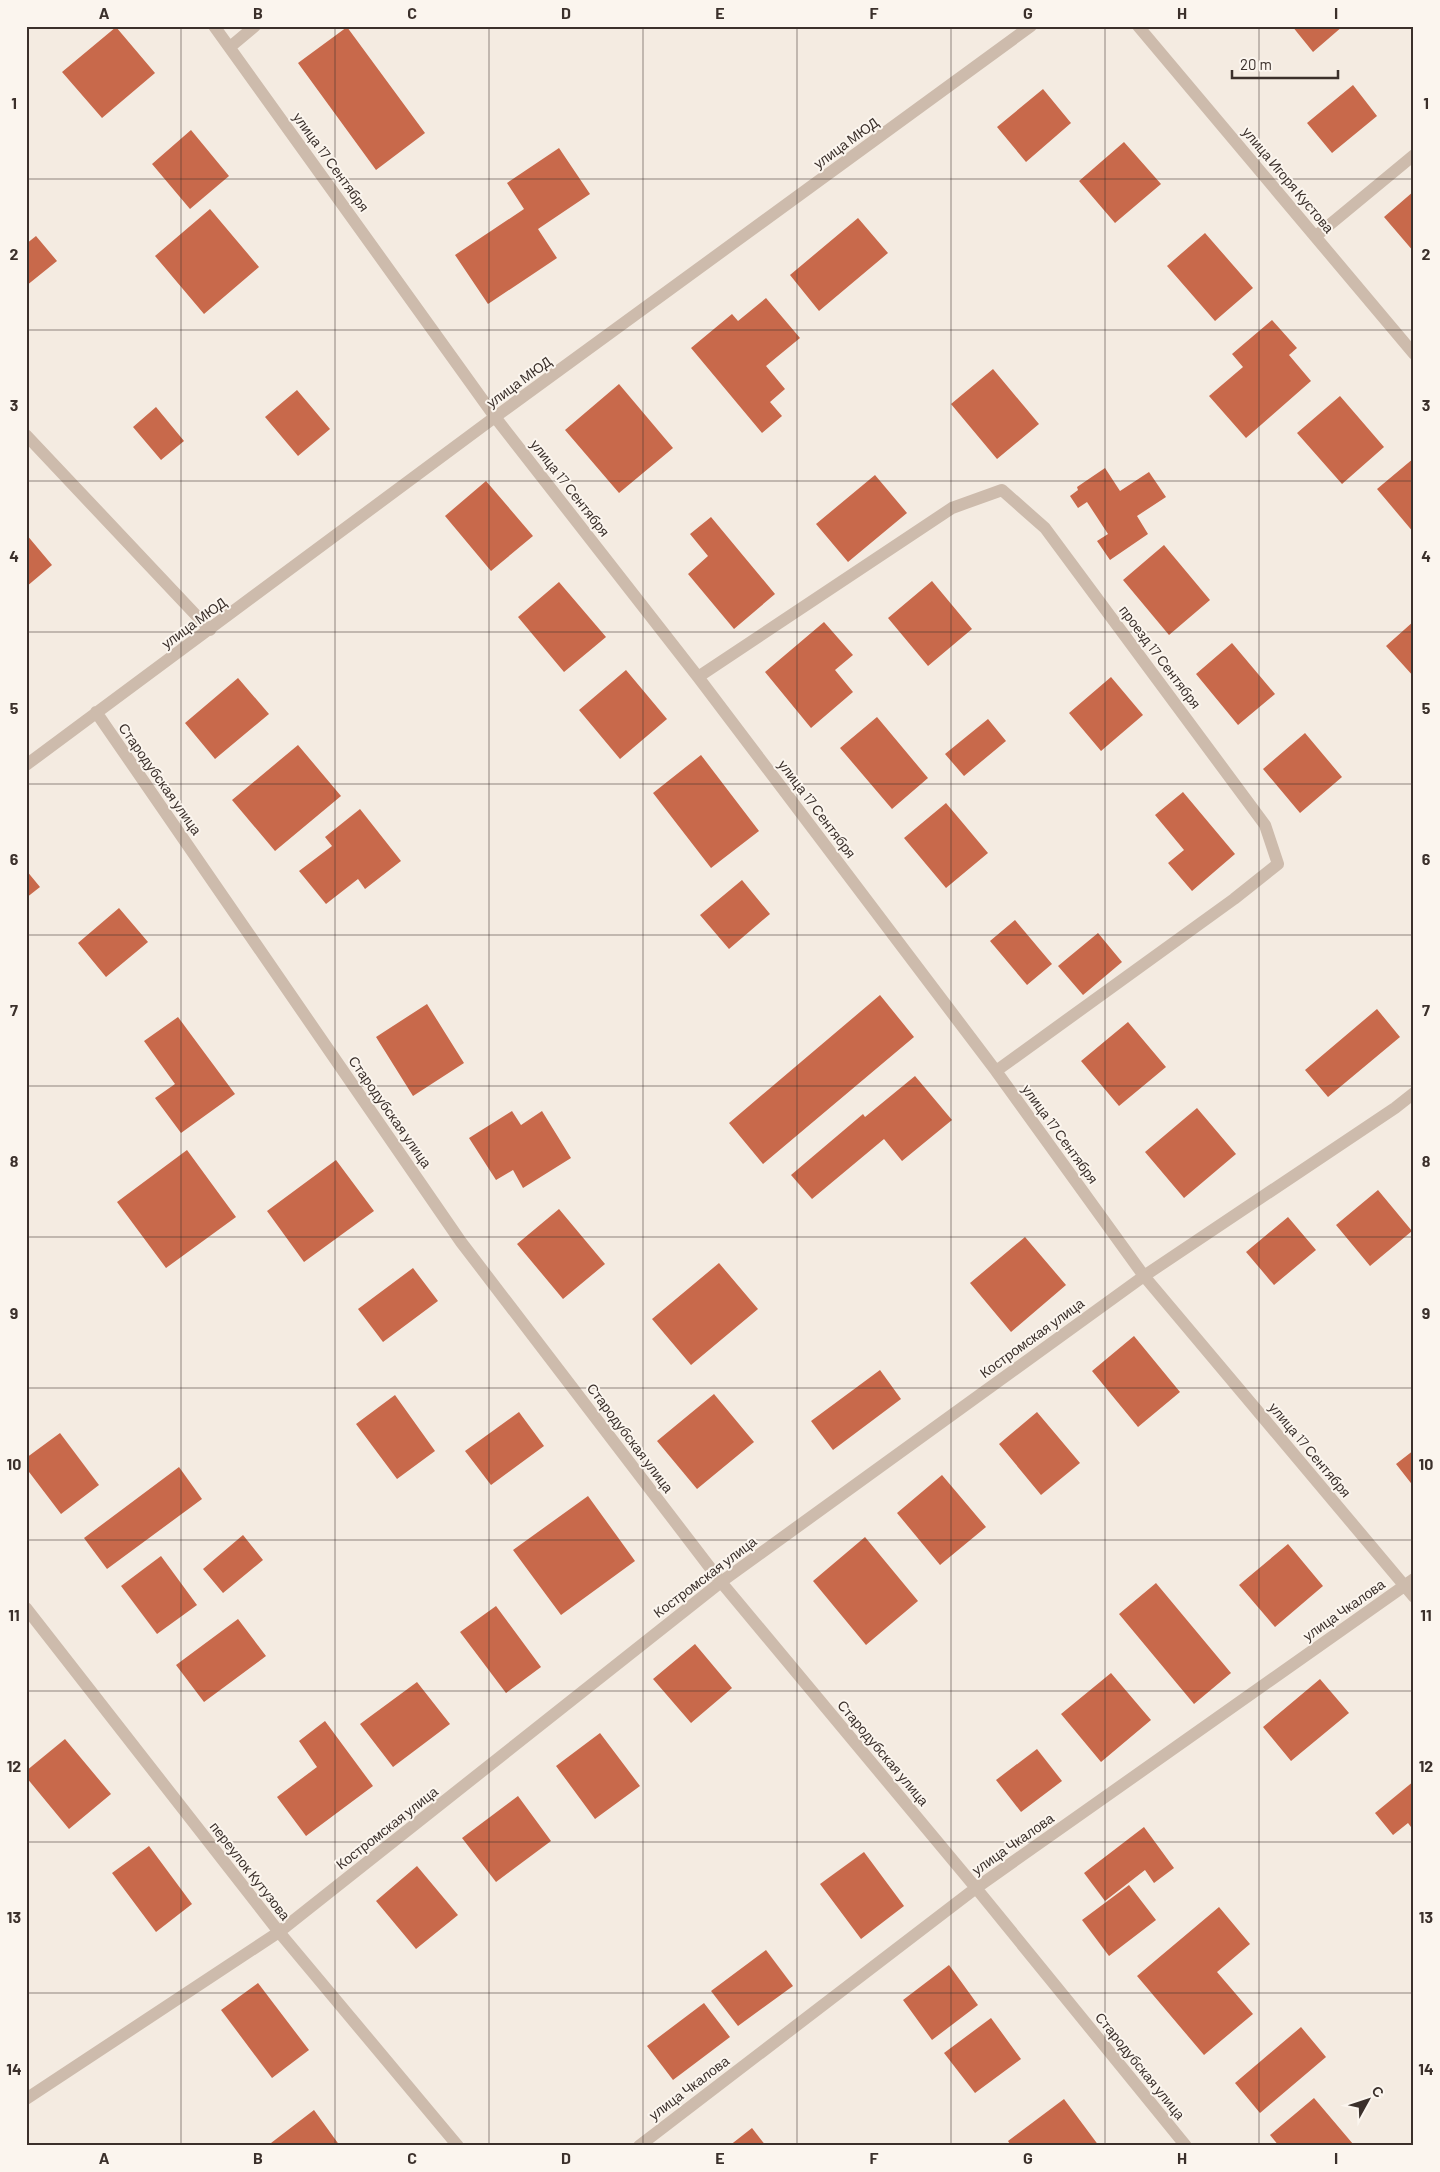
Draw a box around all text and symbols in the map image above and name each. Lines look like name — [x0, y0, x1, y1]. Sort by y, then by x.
text: A — [99, 3, 110, 22]
text: B — [253, 3, 263, 22]
text: C — [407, 3, 417, 22]
text: D — [561, 3, 571, 22]
text: E — [715, 3, 725, 22]
text: F — [870, 3, 879, 22]
text: G — [1023, 3, 1033, 22]
text: H — [1177, 3, 1187, 22]
text: I — [1334, 3, 1338, 22]
scale bar — [1232, 48, 1339, 80]
text: 20 m — [1240, 55, 1272, 73]
text: 1 — [11, 93, 17, 112]
text: 1 — [1423, 93, 1429, 112]
street label: улица 17 Сентября — [290, 109, 373, 215]
street label: улица МЮД — [810, 113, 882, 172]
street label: улица Игоря Кустова — [1239, 123, 1338, 236]
text: 2 — [10, 244, 19, 263]
text: 2 — [1422, 244, 1431, 263]
street label: улица МЮД — [483, 352, 555, 411]
text: 3 — [10, 395, 18, 414]
text: 3 — [1422, 395, 1430, 414]
street label: улица 17 Сентября — [527, 436, 614, 540]
text: 4 — [9, 546, 19, 565]
text: 4 — [1421, 546, 1431, 565]
street label: улица МЮД — [158, 593, 230, 652]
street label: проезд 17 Сентября — [1116, 602, 1205, 712]
text: 5 — [10, 698, 19, 717]
text: 5 — [1422, 698, 1431, 717]
street label: Стародубская улица — [115, 719, 206, 838]
street label: улица 17 Сентября — [775, 756, 860, 861]
text: 6 — [10, 849, 19, 868]
text: 6 — [1422, 849, 1431, 868]
text: 7 — [10, 1000, 18, 1019]
text: 7 — [1422, 1000, 1430, 1019]
street label: Стародубская улица — [345, 1052, 436, 1171]
street label: улица 17 Сентября — [1019, 1081, 1102, 1187]
text: 8 — [10, 1151, 19, 1170]
text: 8 — [1422, 1151, 1431, 1170]
street label: Костромская улица — [976, 1294, 1087, 1381]
text: 9 — [10, 1303, 18, 1322]
text: 9 — [1422, 1303, 1430, 1322]
street label: Стародубская улица — [584, 1380, 677, 1496]
street label: улица 17 Сентября — [1266, 1399, 1355, 1501]
text: 10 — [7, 1454, 21, 1473]
text: 10 — [1419, 1454, 1433, 1473]
street label: Костромская улица — [650, 1532, 760, 1621]
street label: улица Чкалова — [1300, 1575, 1388, 1644]
text: 11 — [8, 1605, 20, 1624]
text: 11 — [1420, 1605, 1432, 1624]
street label: Стародубская улица — [834, 1696, 933, 1809]
text: 12 — [7, 1756, 21, 1775]
text: 12 — [1419, 1756, 1433, 1775]
street label: Костромская улица — [332, 1782, 441, 1873]
street label: улица Чкалова — [969, 1809, 1057, 1878]
street label: переулок Кутузова — [207, 1818, 294, 1924]
text: 13 — [7, 1907, 21, 1926]
text: 13 — [1419, 1907, 1433, 1926]
street label: Стародубская улица — [1092, 2009, 1189, 2123]
street label: улица Чкалова — [645, 2052, 732, 2123]
text: 14 — [6, 2059, 22, 2078]
text: 14 — [1418, 2059, 1434, 2078]
north arrow — [1342, 2074, 1392, 2124]
text: С — [1369, 2082, 1388, 2101]
text: A — [99, 2148, 110, 2167]
text: B — [253, 2148, 263, 2167]
text: C — [407, 2148, 417, 2167]
text: D — [561, 2148, 571, 2167]
text: E — [715, 2148, 725, 2167]
text: F — [870, 2148, 879, 2167]
text: G — [1023, 2148, 1033, 2167]
text: H — [1177, 2148, 1187, 2167]
text: I — [1334, 2148, 1338, 2167]

